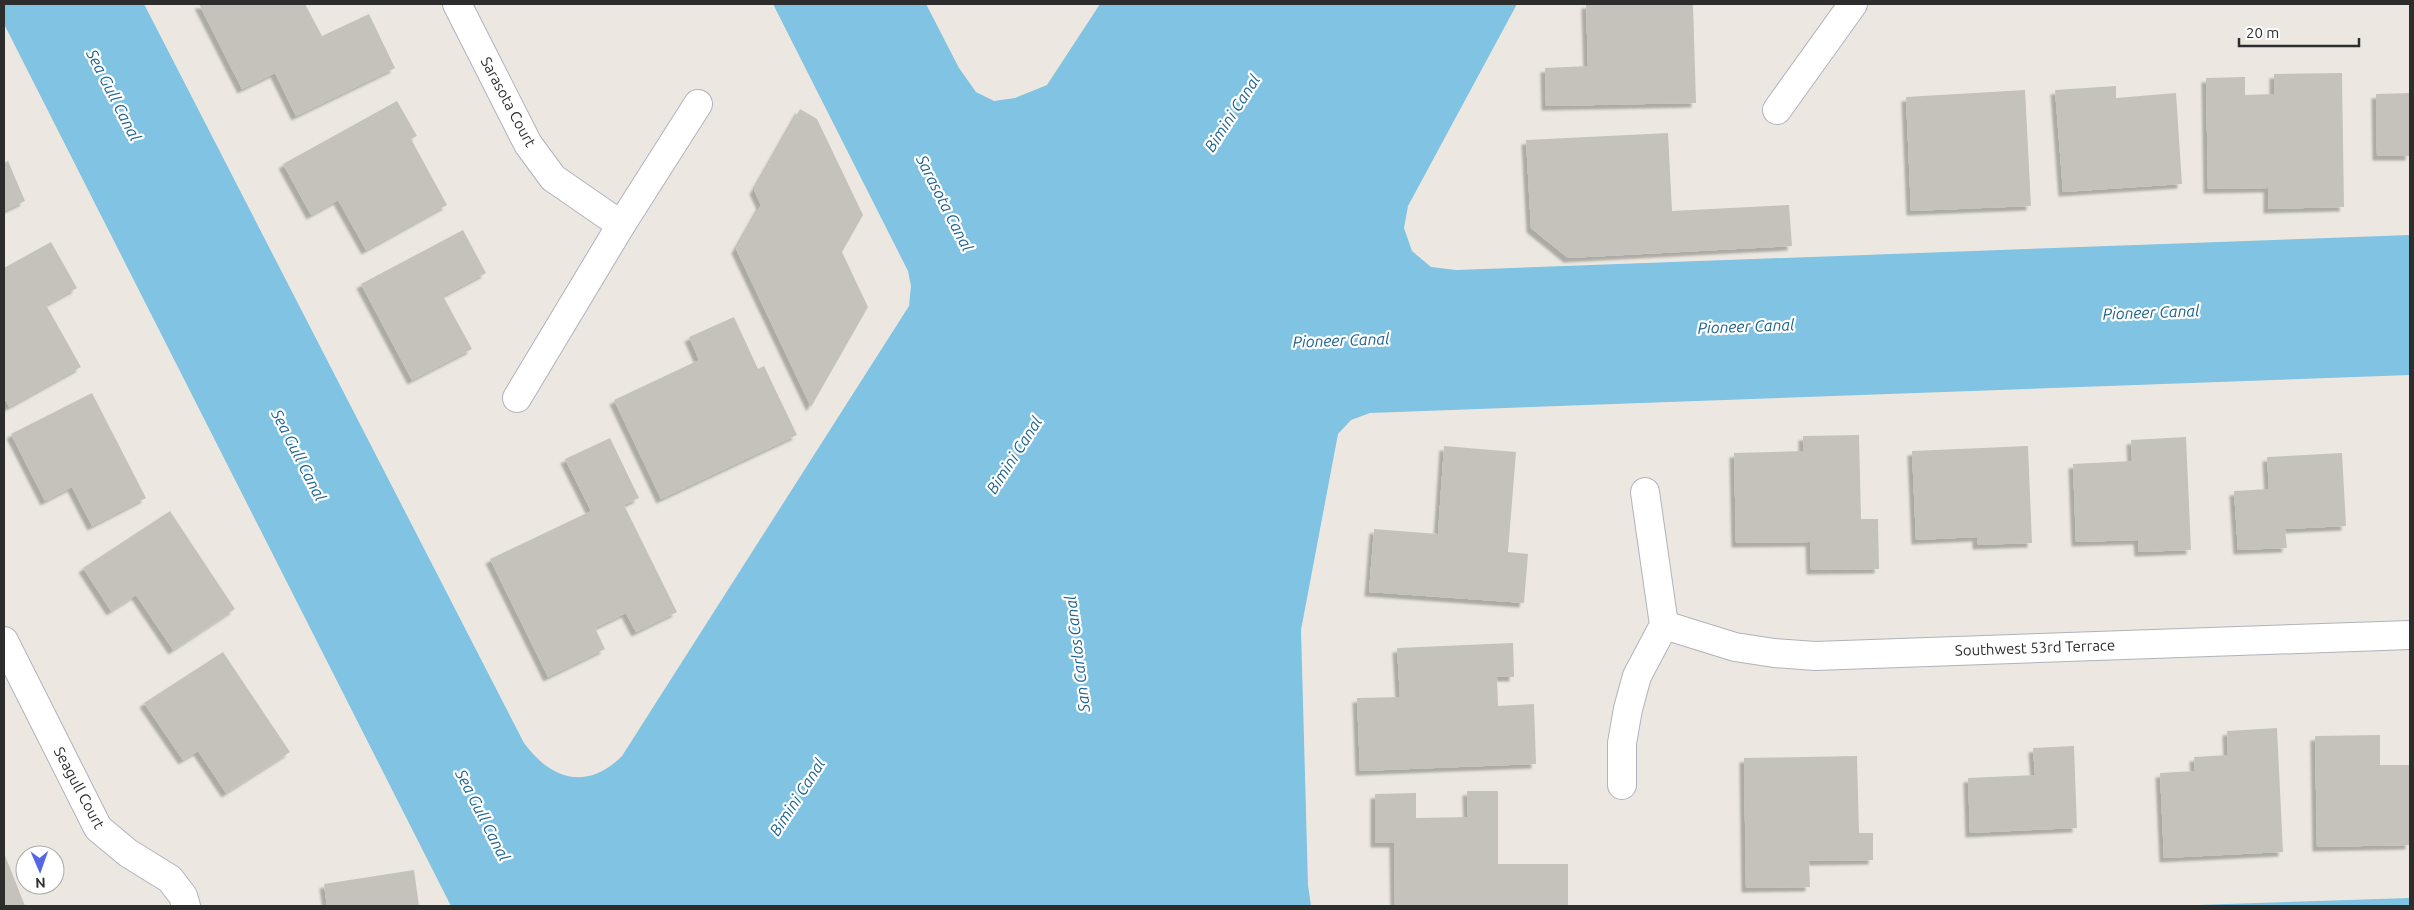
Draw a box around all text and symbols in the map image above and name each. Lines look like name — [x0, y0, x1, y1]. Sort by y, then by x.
scale bar — [2239, 15, 2359, 47]
text: 20 m — [2246, 24, 2279, 41]
water label: Sea Gull Canal — [83, 45, 145, 144]
street label: Sarasota Court — [478, 54, 539, 150]
water label: Bimini Canal — [1200, 71, 1264, 155]
water label: Sarasota Canal — [913, 151, 977, 255]
water label: Pioneer Canal — [2102, 301, 2200, 323]
water label: Pioneer Canal — [1697, 315, 1795, 337]
water label: Pioneer Canal — [1292, 329, 1390, 351]
water label: Sea Gull Canal — [268, 405, 330, 504]
water label: Bimini Canal — [982, 413, 1046, 497]
water label: San Carlos Canal — [1061, 594, 1093, 714]
street label: Southwest 53rd Terrace — [1955, 636, 2115, 659]
street label: Seagull Court — [51, 744, 108, 832]
water label: Bimini Canal — [765, 755, 829, 839]
water label: Sea Gull Canal — [452, 765, 514, 864]
north arrow — [15, 845, 65, 895]
text: N — [35, 875, 46, 891]

